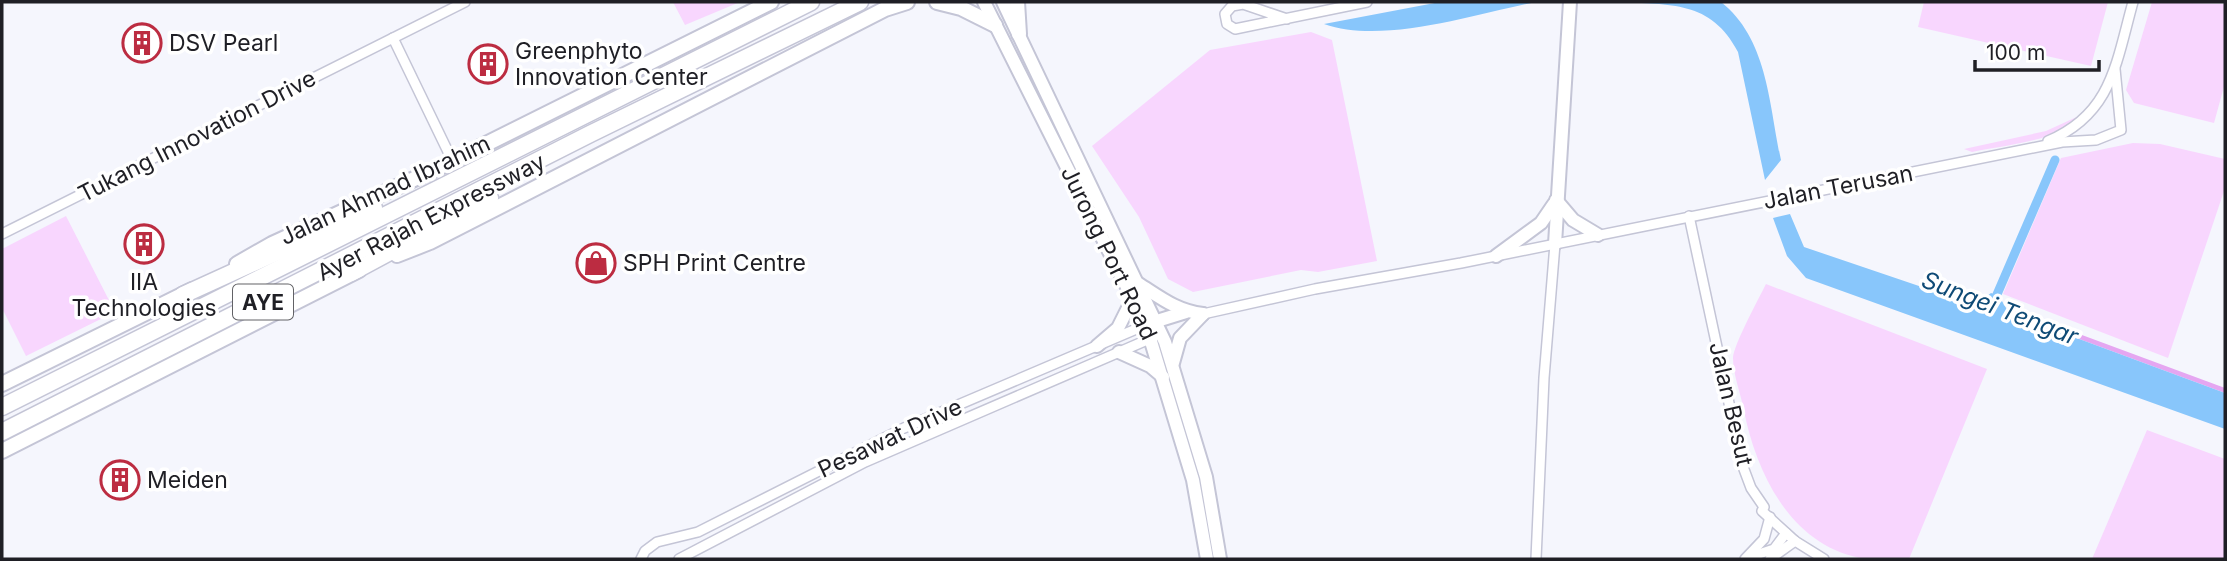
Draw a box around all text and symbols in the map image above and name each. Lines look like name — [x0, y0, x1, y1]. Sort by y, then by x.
building icon: DSV Pearl — [121, 22, 163, 64]
scale bar — [1975, 28, 2099, 72]
place label: DSV Pearl — [169, 29, 278, 57]
place label: Greenphyto Innovation Center — [515, 37, 708, 91]
text: 100 m — [1986, 40, 2045, 65]
building icon: Greenphyto Innovation Center — [467, 43, 509, 85]
street label: Tukang Innovation Drive — [74, 64, 320, 208]
street label: Jalan Ahmad Ibrahim — [275, 129, 495, 251]
street label: Ayer Rajah Expressway — [312, 147, 550, 287]
street label: Jalan Terusan — [1761, 159, 1915, 215]
street label: Jurong Port Road — [1055, 162, 1163, 344]
building icon: IIA Technologies — [123, 223, 165, 265]
shop icon: SPH Print Centre — [575, 242, 617, 284]
place label: SPH Print Centre — [623, 249, 806, 277]
water label: Sungei Tengar — [1918, 265, 2083, 351]
place label: IIA Technologies — [71, 268, 217, 322]
road number: AYE — [233, 284, 293, 320]
street label: Jalan Besut — [1703, 339, 1759, 469]
street label: Pesawat Drive — [813, 392, 967, 484]
building icon: Meiden — [99, 459, 141, 501]
place label: Meiden — [147, 466, 228, 494]

